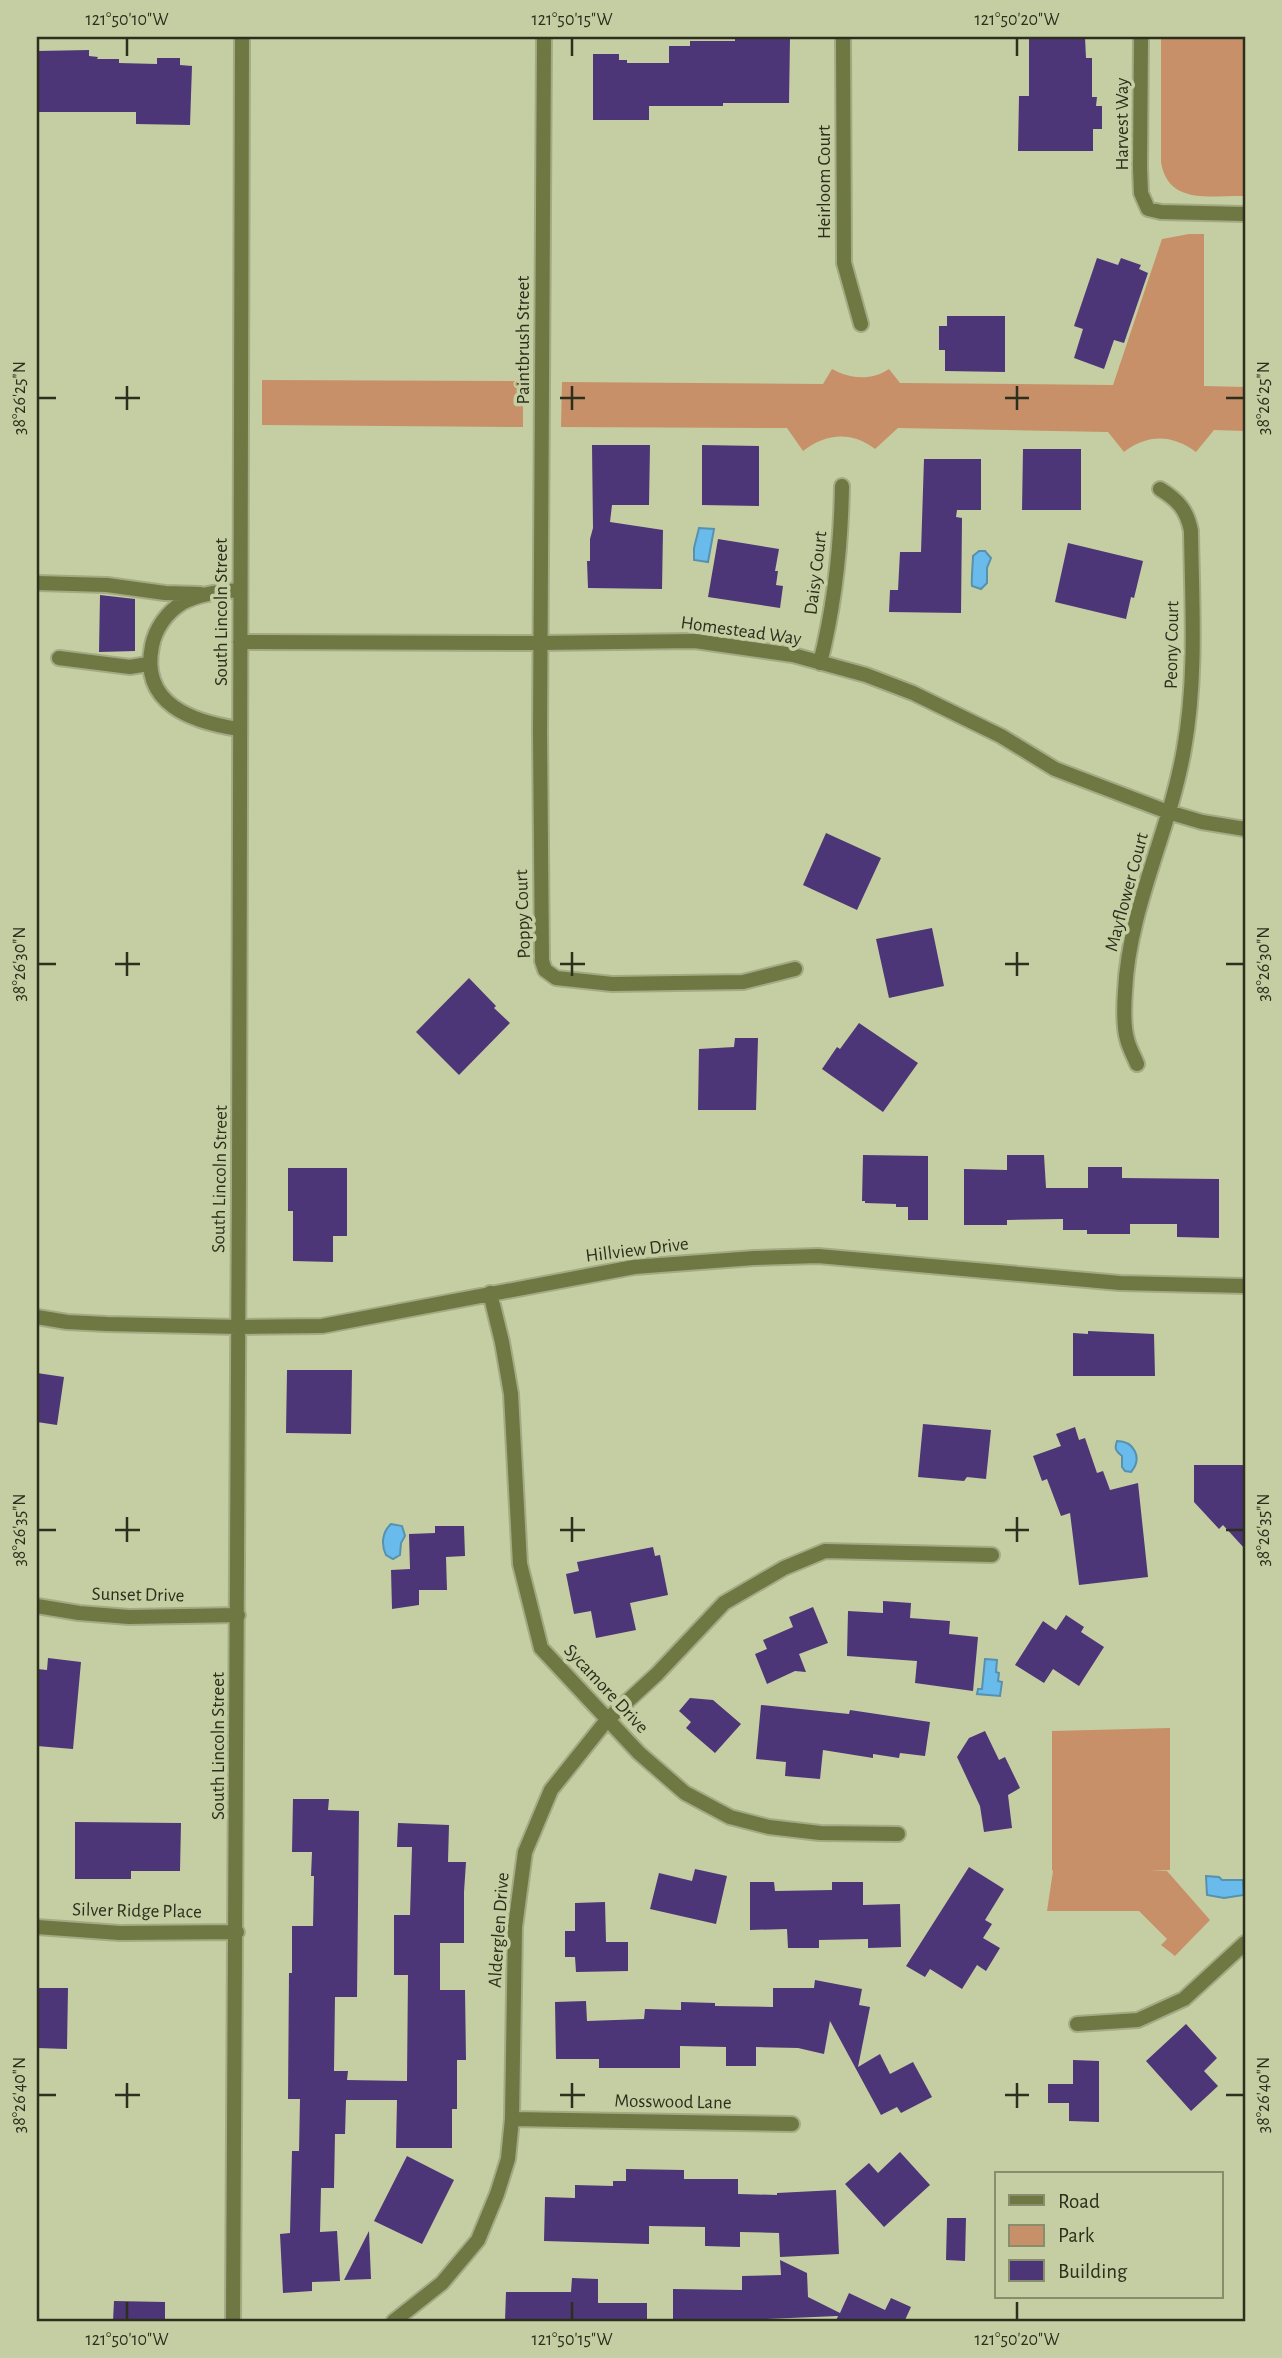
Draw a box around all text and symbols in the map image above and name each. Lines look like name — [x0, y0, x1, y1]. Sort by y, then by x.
text: 121°50'10"W — [86, 11, 168, 29]
text: 121°50'15"W — [532, 11, 612, 29]
text: 121°50'20"W — [975, 11, 1059, 29]
street label: Harvest Way — [1113, 78, 1132, 170]
street label: Heirloom Court — [815, 125, 834, 239]
street label: Paintbrush Street — [514, 276, 533, 404]
text: 38°26'25"N — [11, 361, 29, 435]
text: 38°26'25"N — [1255, 361, 1273, 435]
street label: Daisy Court — [801, 530, 831, 616]
street label: South Lincoln Street — [212, 538, 231, 686]
street label: Peony Court — [1162, 601, 1182, 689]
street label: Homestead Way — [679, 613, 803, 649]
street label: Mayflower Court — [1102, 830, 1152, 954]
street label: Poppy Court — [512, 869, 534, 959]
text: 38°26'30"N — [11, 926, 29, 1002]
text: 38°26'30"N — [1255, 926, 1273, 1002]
street label: South Lincoln Street — [209, 1105, 231, 1253]
street label: Hillview Drive — [584, 1234, 690, 1266]
text: 38°26'35"N — [11, 1493, 29, 1567]
text: 38°26'35"N — [1255, 1493, 1273, 1567]
street label: Sunset Drive — [91, 1585, 185, 1605]
street label: Sycamore Drive — [560, 1641, 652, 1737]
street label: South Lincoln Street — [209, 1672, 228, 1820]
street label: Alderglen Drive — [485, 1872, 513, 1988]
street label: Silver Ridge Place — [72, 1900, 202, 1922]
text: 38°26'40"N — [11, 2057, 29, 2133]
text: 38°26'40"N — [1255, 2057, 1273, 2133]
street label: Mosswood Lane — [614, 2091, 732, 2113]
legend — [995, 2172, 1222, 2298]
text: Road — [1058, 2191, 1100, 2212]
text: Park — [1058, 2225, 1095, 2246]
text: Building — [1058, 2261, 1128, 2282]
text: 121°50'10"W — [86, 2331, 168, 2349]
text: 121°50'15"W — [532, 2331, 612, 2349]
text: 121°50'20"W — [975, 2331, 1059, 2349]

